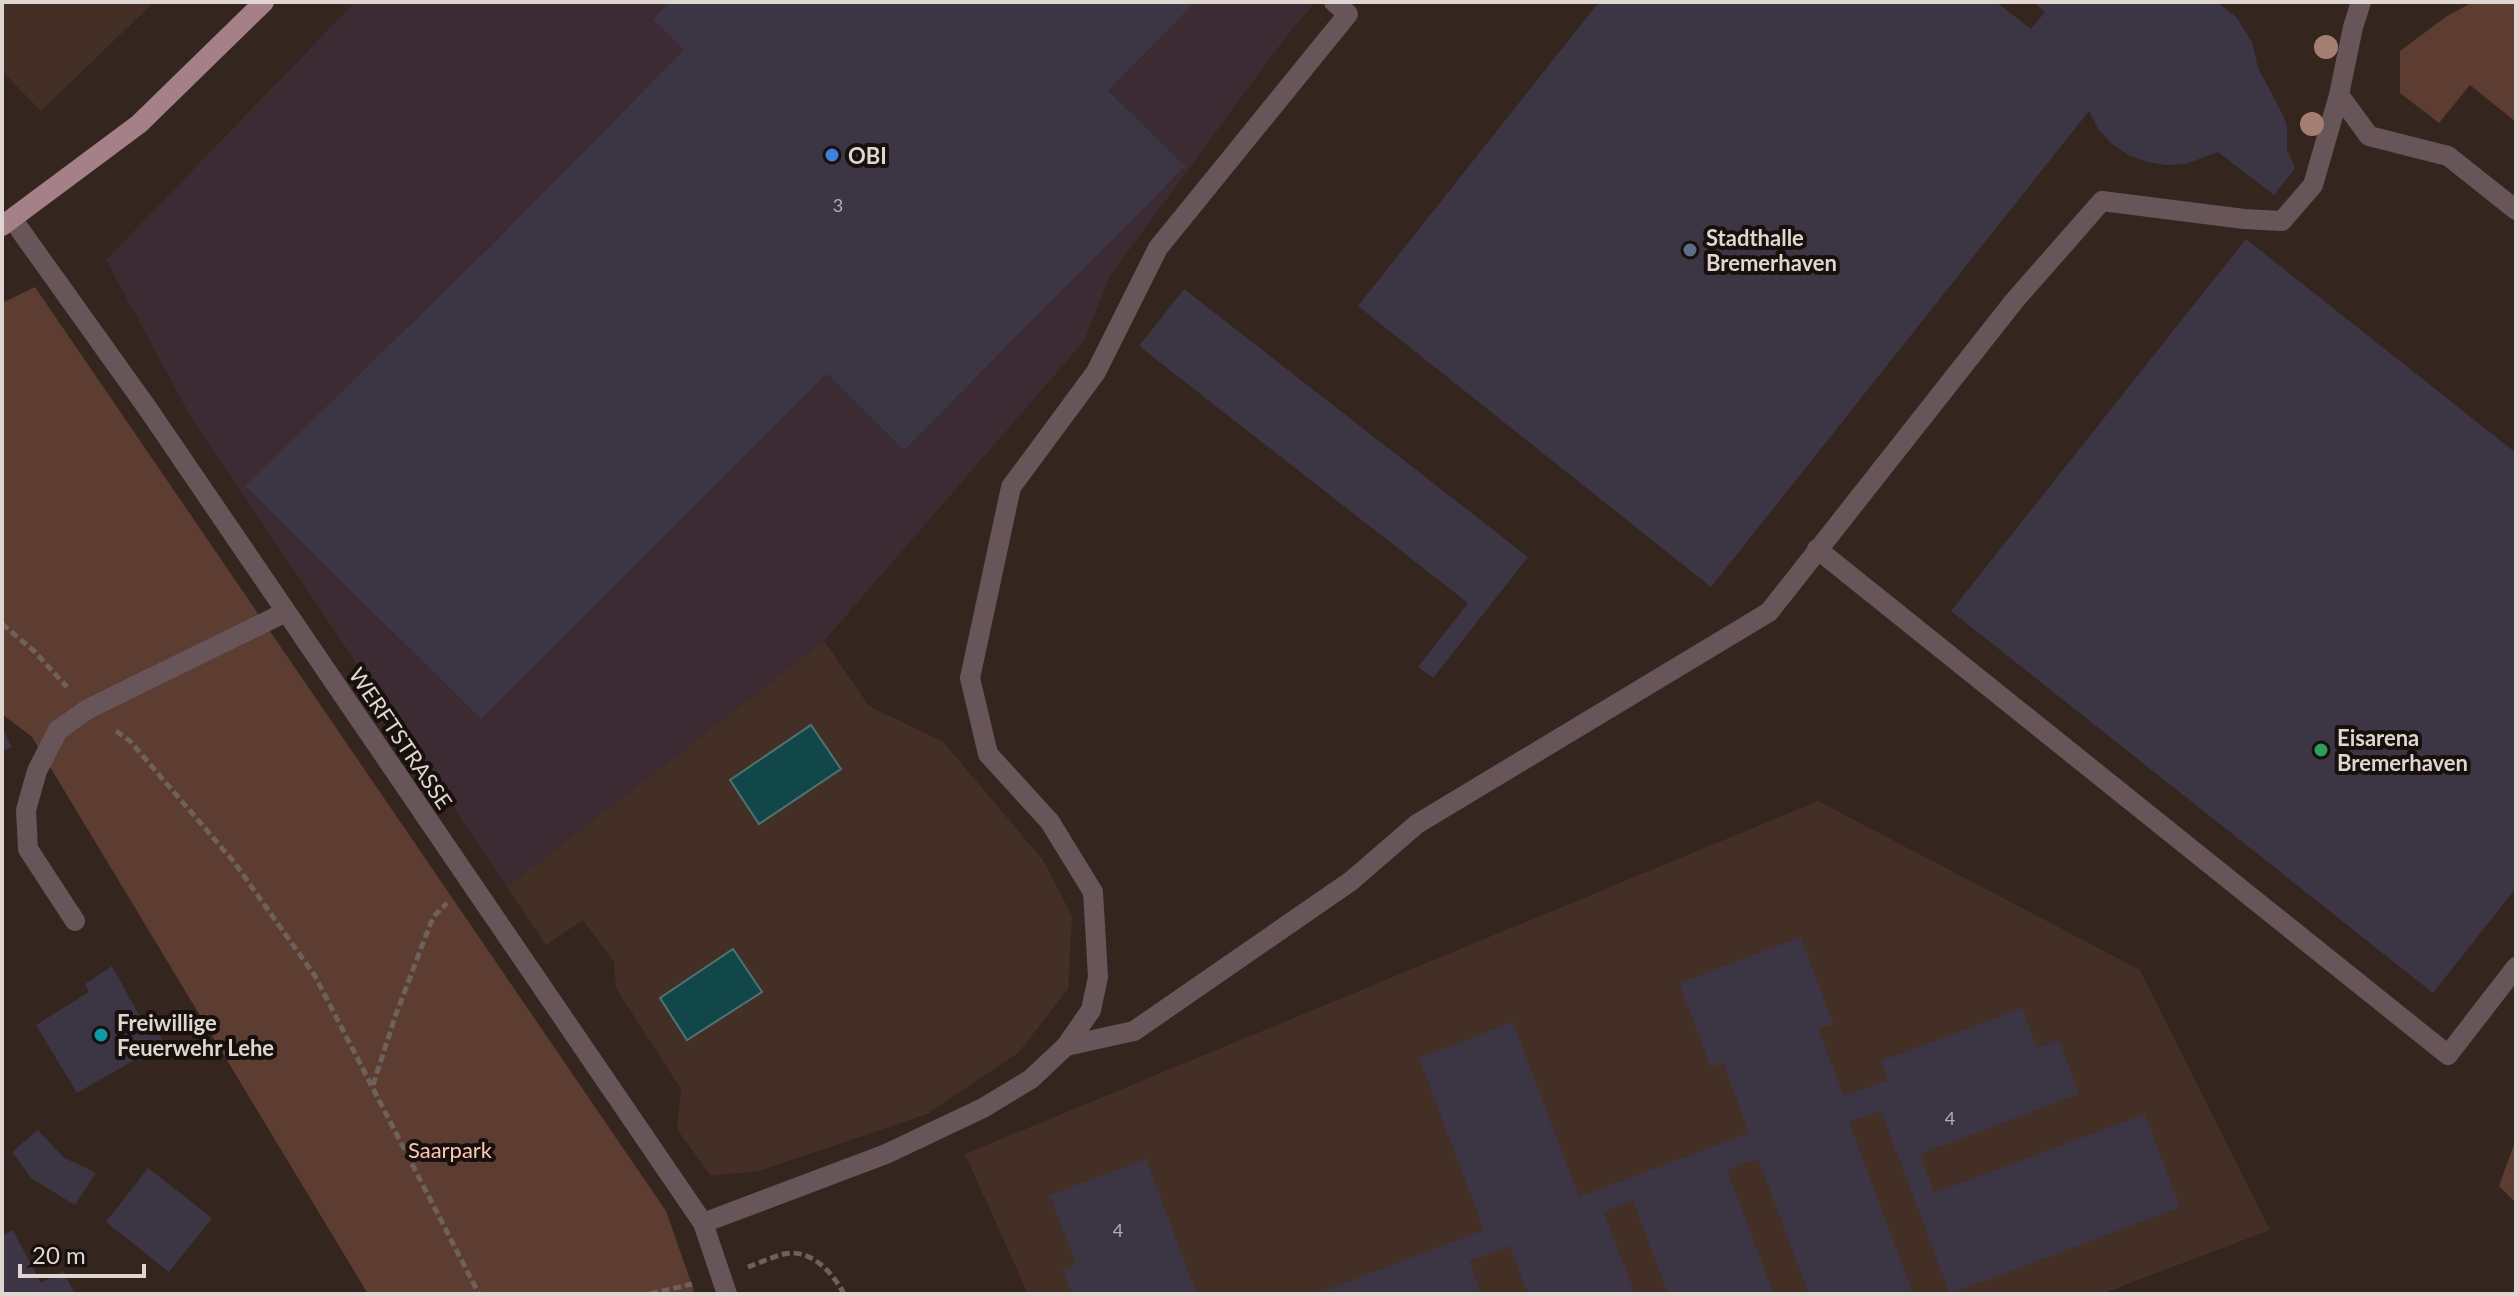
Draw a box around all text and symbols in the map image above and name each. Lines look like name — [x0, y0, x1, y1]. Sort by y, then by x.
place label: OBI — [848, 142, 887, 169]
marker: OBI — [823, 146, 841, 164]
house number: 3 — [833, 194, 843, 216]
place label: Stadthalle Bremerhaven — [1706, 224, 1837, 276]
marker: Stadthalle Bremerhaven — [1681, 241, 1699, 259]
street label: WERFTSTRASSE — [344, 662, 458, 814]
place label: Eisarena Bremerhaven — [2337, 724, 2468, 776]
marker: Eisarena Bremerhaven — [2312, 741, 2330, 759]
place label: Freiwillige Feuerwehr Lehe — [117, 1009, 274, 1061]
marker: Freiwillige Feuerwehr Lehe — [92, 1026, 110, 1044]
house number: 4 — [1945, 1107, 1955, 1129]
park label: Saarpark — [408, 1136, 493, 1163]
house number: 4 — [1113, 1219, 1123, 1241]
scale bar — [20, 1228, 144, 1278]
text: 20 m — [32, 1240, 86, 1269]

